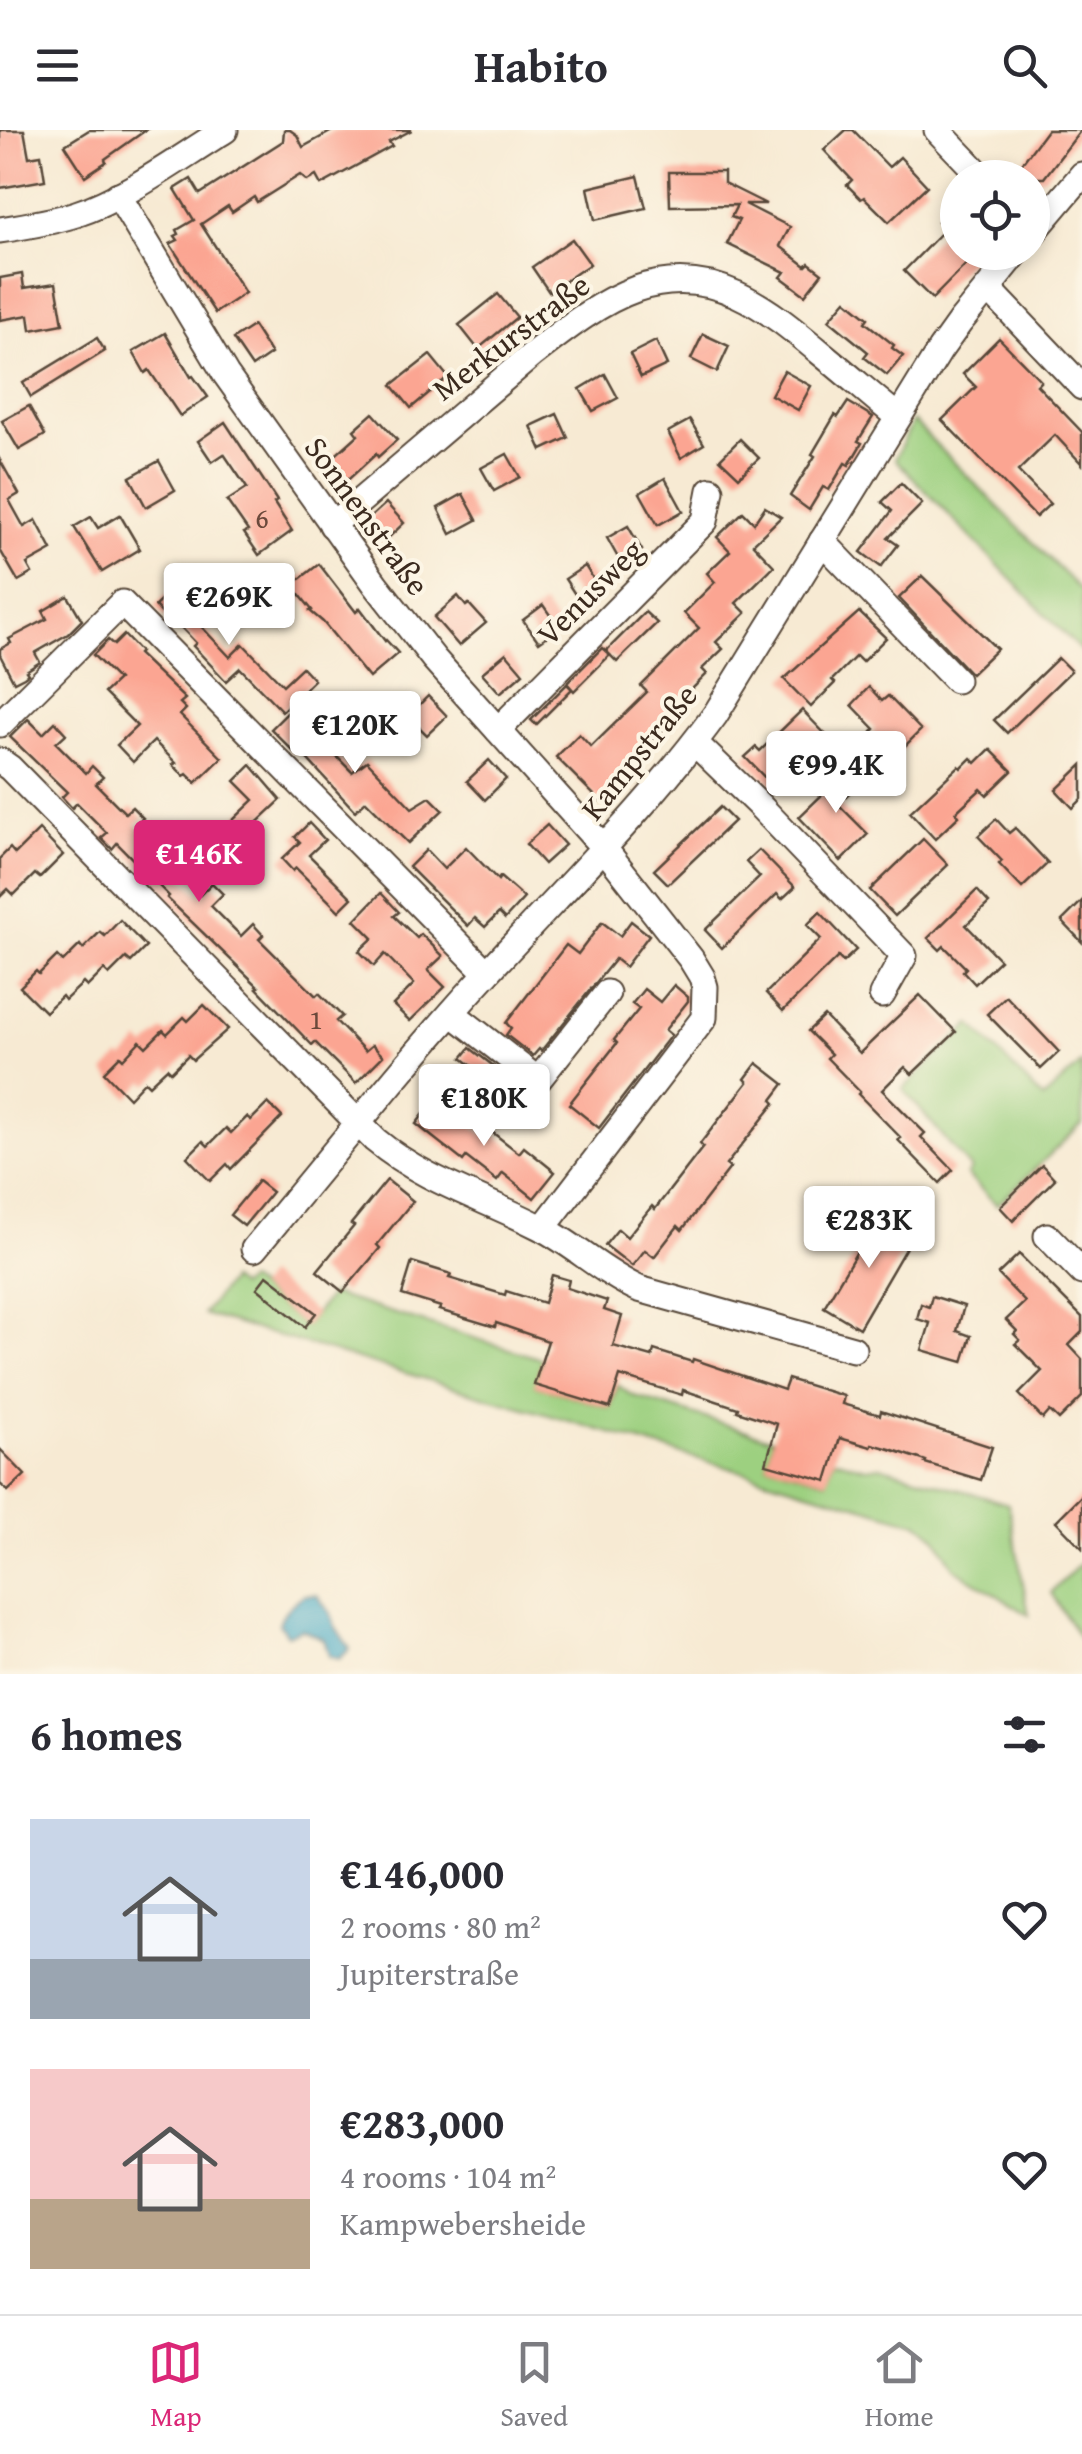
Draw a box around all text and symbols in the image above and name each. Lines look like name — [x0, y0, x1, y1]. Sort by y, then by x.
text: Habito — [474, 33, 608, 98]
icon: menu — [30, 38, 85, 93]
icon: search — [997, 38, 1052, 93]
map controls — [940, 160, 1050, 270]
button: locate — [940, 160, 1050, 270]
street label: Merkurstraße — [422, 262, 600, 412]
street label: Sonnenstraße — [294, 426, 441, 605]
house number: 6 — [255, 497, 269, 538]
street label: Venusweg — [525, 527, 654, 656]
pin: €269K — [159, 563, 299, 648]
text: €269K — [186, 572, 272, 619]
street label: Kampstraße — [569, 673, 708, 830]
pin: €120K — [285, 691, 425, 776]
text: €120K — [312, 700, 398, 747]
pin: €99.4K — [755, 731, 917, 816]
text: €99.4K — [788, 740, 884, 787]
pin: €146K — [129, 820, 269, 905]
text: €146K — [156, 829, 242, 876]
house number: 1 — [309, 998, 323, 1039]
pin: €180K — [414, 1064, 554, 1149]
text: €180K — [441, 1073, 527, 1120]
pin: €283K — [799, 1186, 939, 1271]
text: €283K — [826, 1195, 912, 1242]
text: 6 homes — [30, 1704, 183, 1765]
icon: filters — [997, 1707, 1052, 1762]
text: €146,000 — [340, 1842, 504, 1903]
icon: home — [110, 1859, 230, 1979]
icon: heart — [997, 1892, 1052, 1947]
text: 2 rooms · 80 m² — [340, 1903, 541, 1950]
text: Jupiterstraße — [340, 1950, 519, 1997]
text: €283,000 — [340, 2092, 504, 2153]
icon: home — [110, 2109, 230, 2229]
icon: heart — [997, 2142, 1052, 2197]
text: 4 rooms · 104 m² — [340, 2153, 556, 2200]
text: Kampwebersheide — [340, 2200, 586, 2247]
tab: Map — [148, 2335, 203, 2436]
tab: Saved — [500, 2335, 568, 2436]
tab: Home — [865, 2335, 934, 2436]

